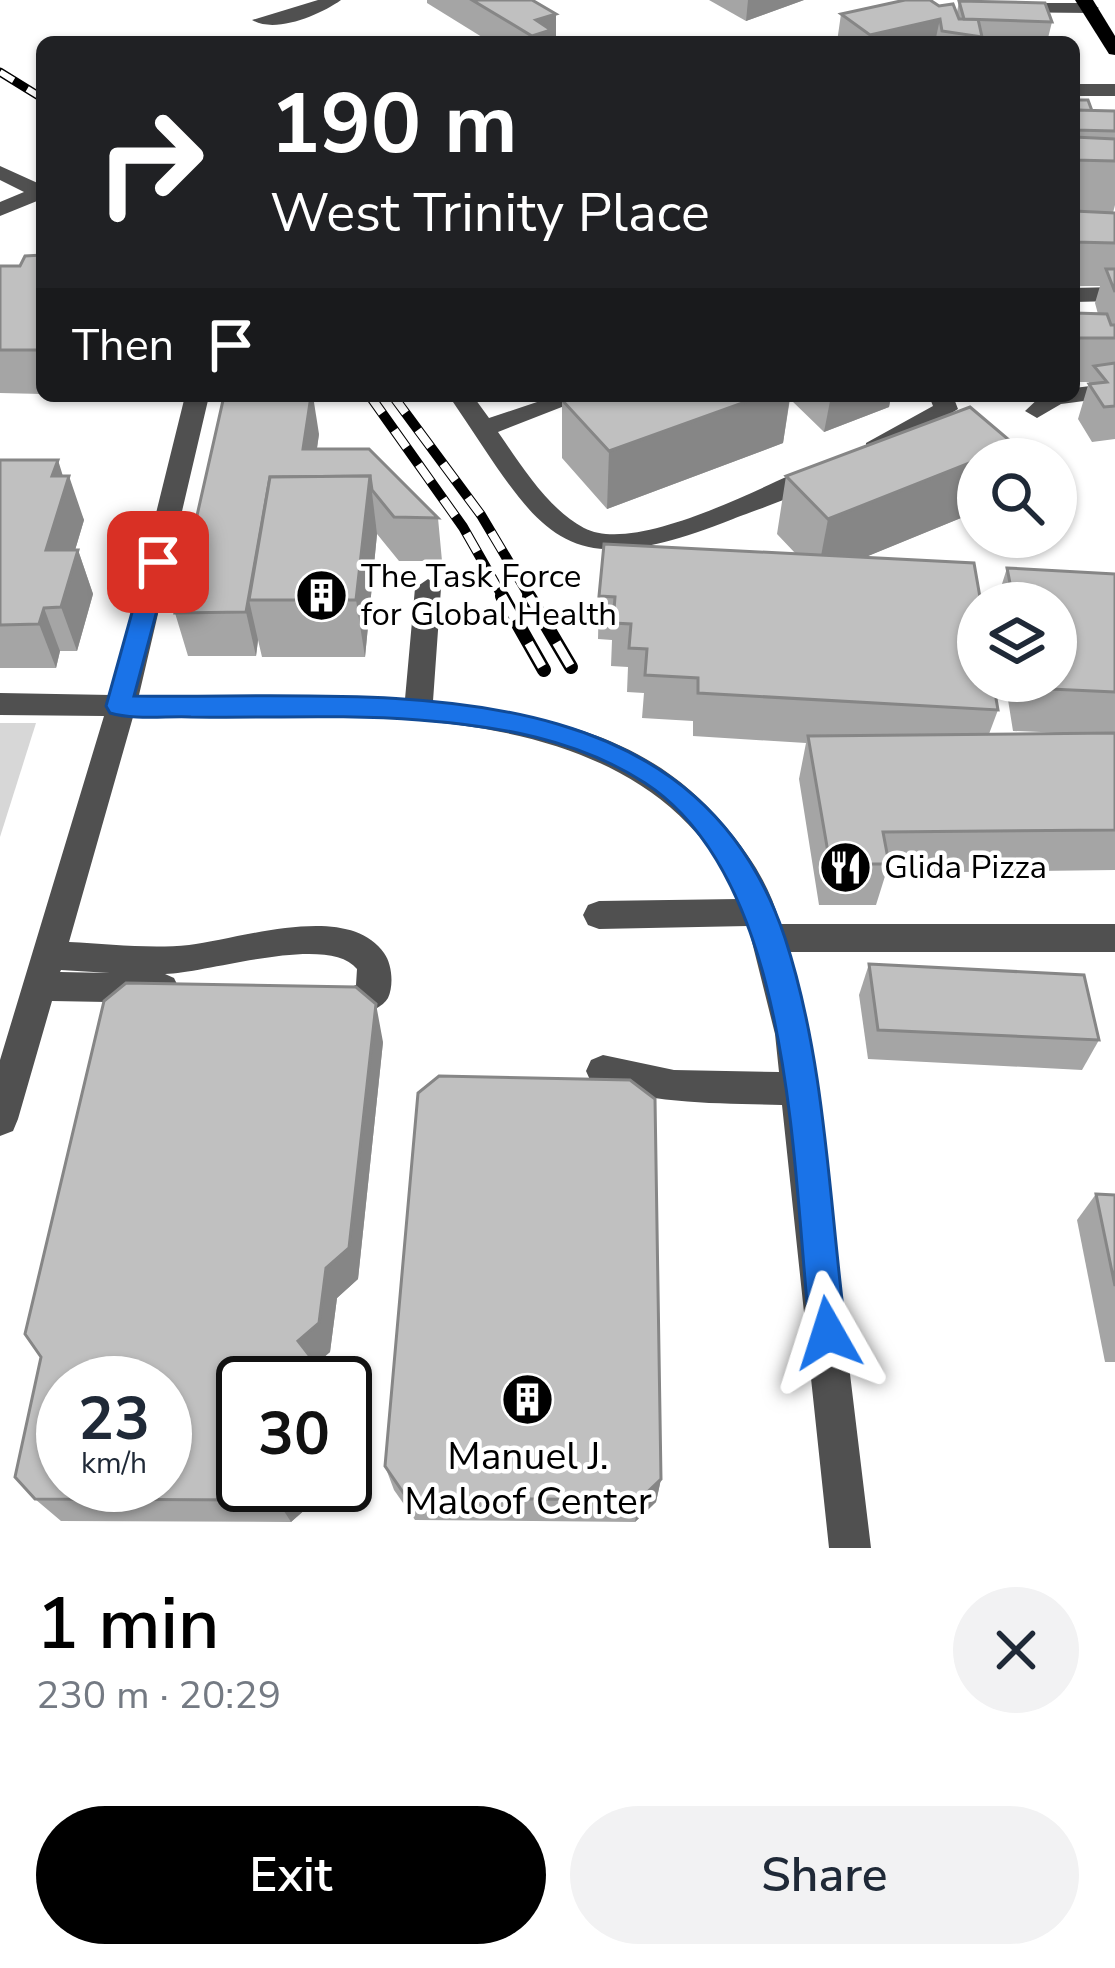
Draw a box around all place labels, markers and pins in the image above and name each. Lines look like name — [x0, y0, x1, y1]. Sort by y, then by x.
pin — [107, 511, 209, 613]
place label: The Task Force for Global Health — [361, 554, 617, 637]
building icon: The Task Force for Global Health — [294, 567, 350, 623]
restaurant icon: Glida Pizza — [817, 839, 873, 895]
place label: Glida Pizza — [884, 845, 1047, 890]
building icon: Manuel J. Maloof Center — [500, 1371, 556, 1427]
place label: Manuel J. Maloof Center — [404, 1430, 652, 1528]

